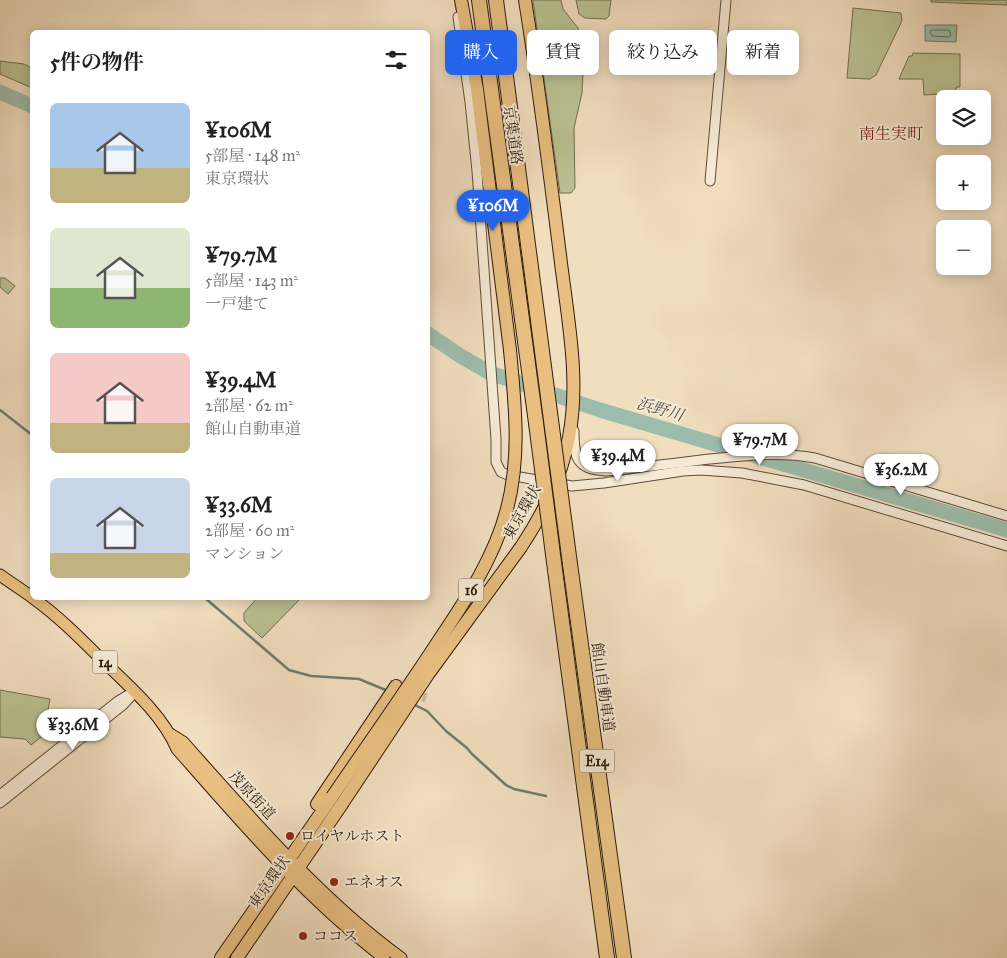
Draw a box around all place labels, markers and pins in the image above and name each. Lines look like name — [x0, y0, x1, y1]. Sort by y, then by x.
pin: ¥106M — [458, 190, 528, 232]
pin: ¥79.7M — [719, 424, 801, 466]
pin: ¥39.4M — [577, 440, 659, 482]
pin: ¥36.2M — [860, 454, 942, 496]
pin: ¥33.6M — [32, 708, 114, 751]
place label: ロイヤルホスト — [300, 827, 404, 845]
marker: ロイヤルホスト — [284, 830, 296, 842]
place label: エネオス — [344, 873, 404, 891]
marker: エネオス — [328, 876, 340, 888]
place label: ココス — [313, 927, 358, 945]
marker: ココス — [297, 930, 309, 942]

